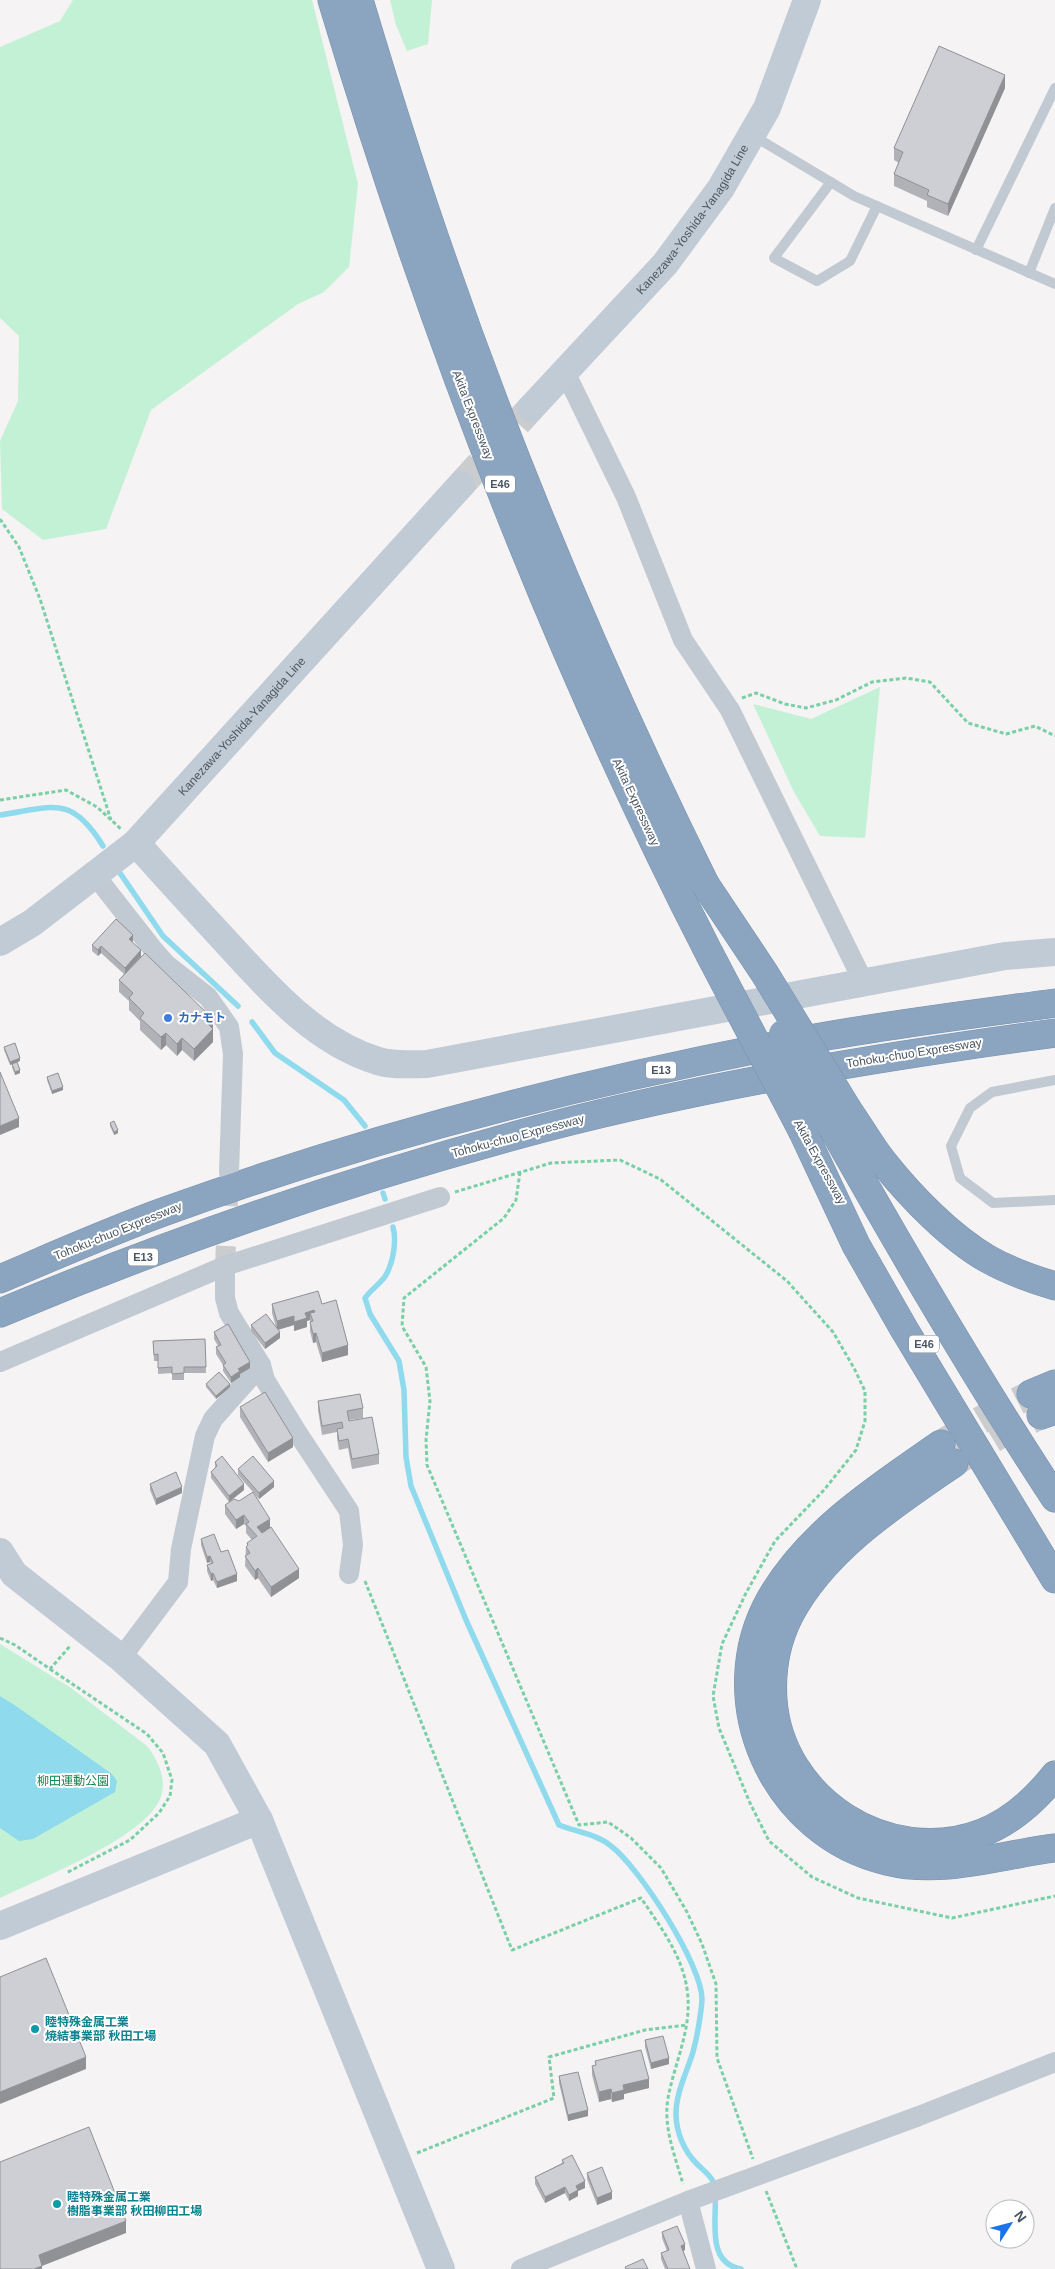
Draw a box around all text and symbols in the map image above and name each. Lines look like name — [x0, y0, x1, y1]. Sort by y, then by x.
street label: Kanezawa-Yoshida-Yanagida Line — [633, 142, 752, 297]
street label: Akita Expressway — [449, 368, 497, 462]
road number: E46 — [485, 476, 515, 492]
street label: Kanezawa-Yoshida-Yanagida Line — [175, 654, 309, 799]
street label: Akita Expressway — [610, 756, 662, 848]
place label: カナモト — [178, 1011, 226, 1025]
marker: カナモト — [162, 1012, 174, 1024]
street label: Tohoku-chuo Expressway — [845, 1035, 983, 1071]
road number: E13 — [646, 1062, 676, 1078]
street label: Tohoku-chuo Expressway — [450, 1112, 586, 1160]
street label: Akita Expressway — [791, 1117, 849, 1207]
street label: Tohoku-chuo Expressway — [52, 1199, 184, 1263]
road number: E13 — [128, 1248, 158, 1266]
road number: E46 — [909, 1336, 939, 1352]
park label: 柳田運動公園 — [37, 1774, 109, 1788]
place label: 睦特殊金属工業 焼結事業部 秋田工場 — [45, 2015, 156, 2043]
marker: 睦特殊金属工業 焼結事業部 秋田工場 — [29, 2023, 41, 2035]
place label: 睦特殊金属工業 樹脂事業部 秋田柳田工場 — [67, 2190, 202, 2218]
marker: 睦特殊金属工業 樹脂事業部 秋田柳田工場 — [51, 2198, 63, 2210]
north arrow — [985, 2199, 1035, 2249]
text: N — [1011, 2208, 1030, 2225]

